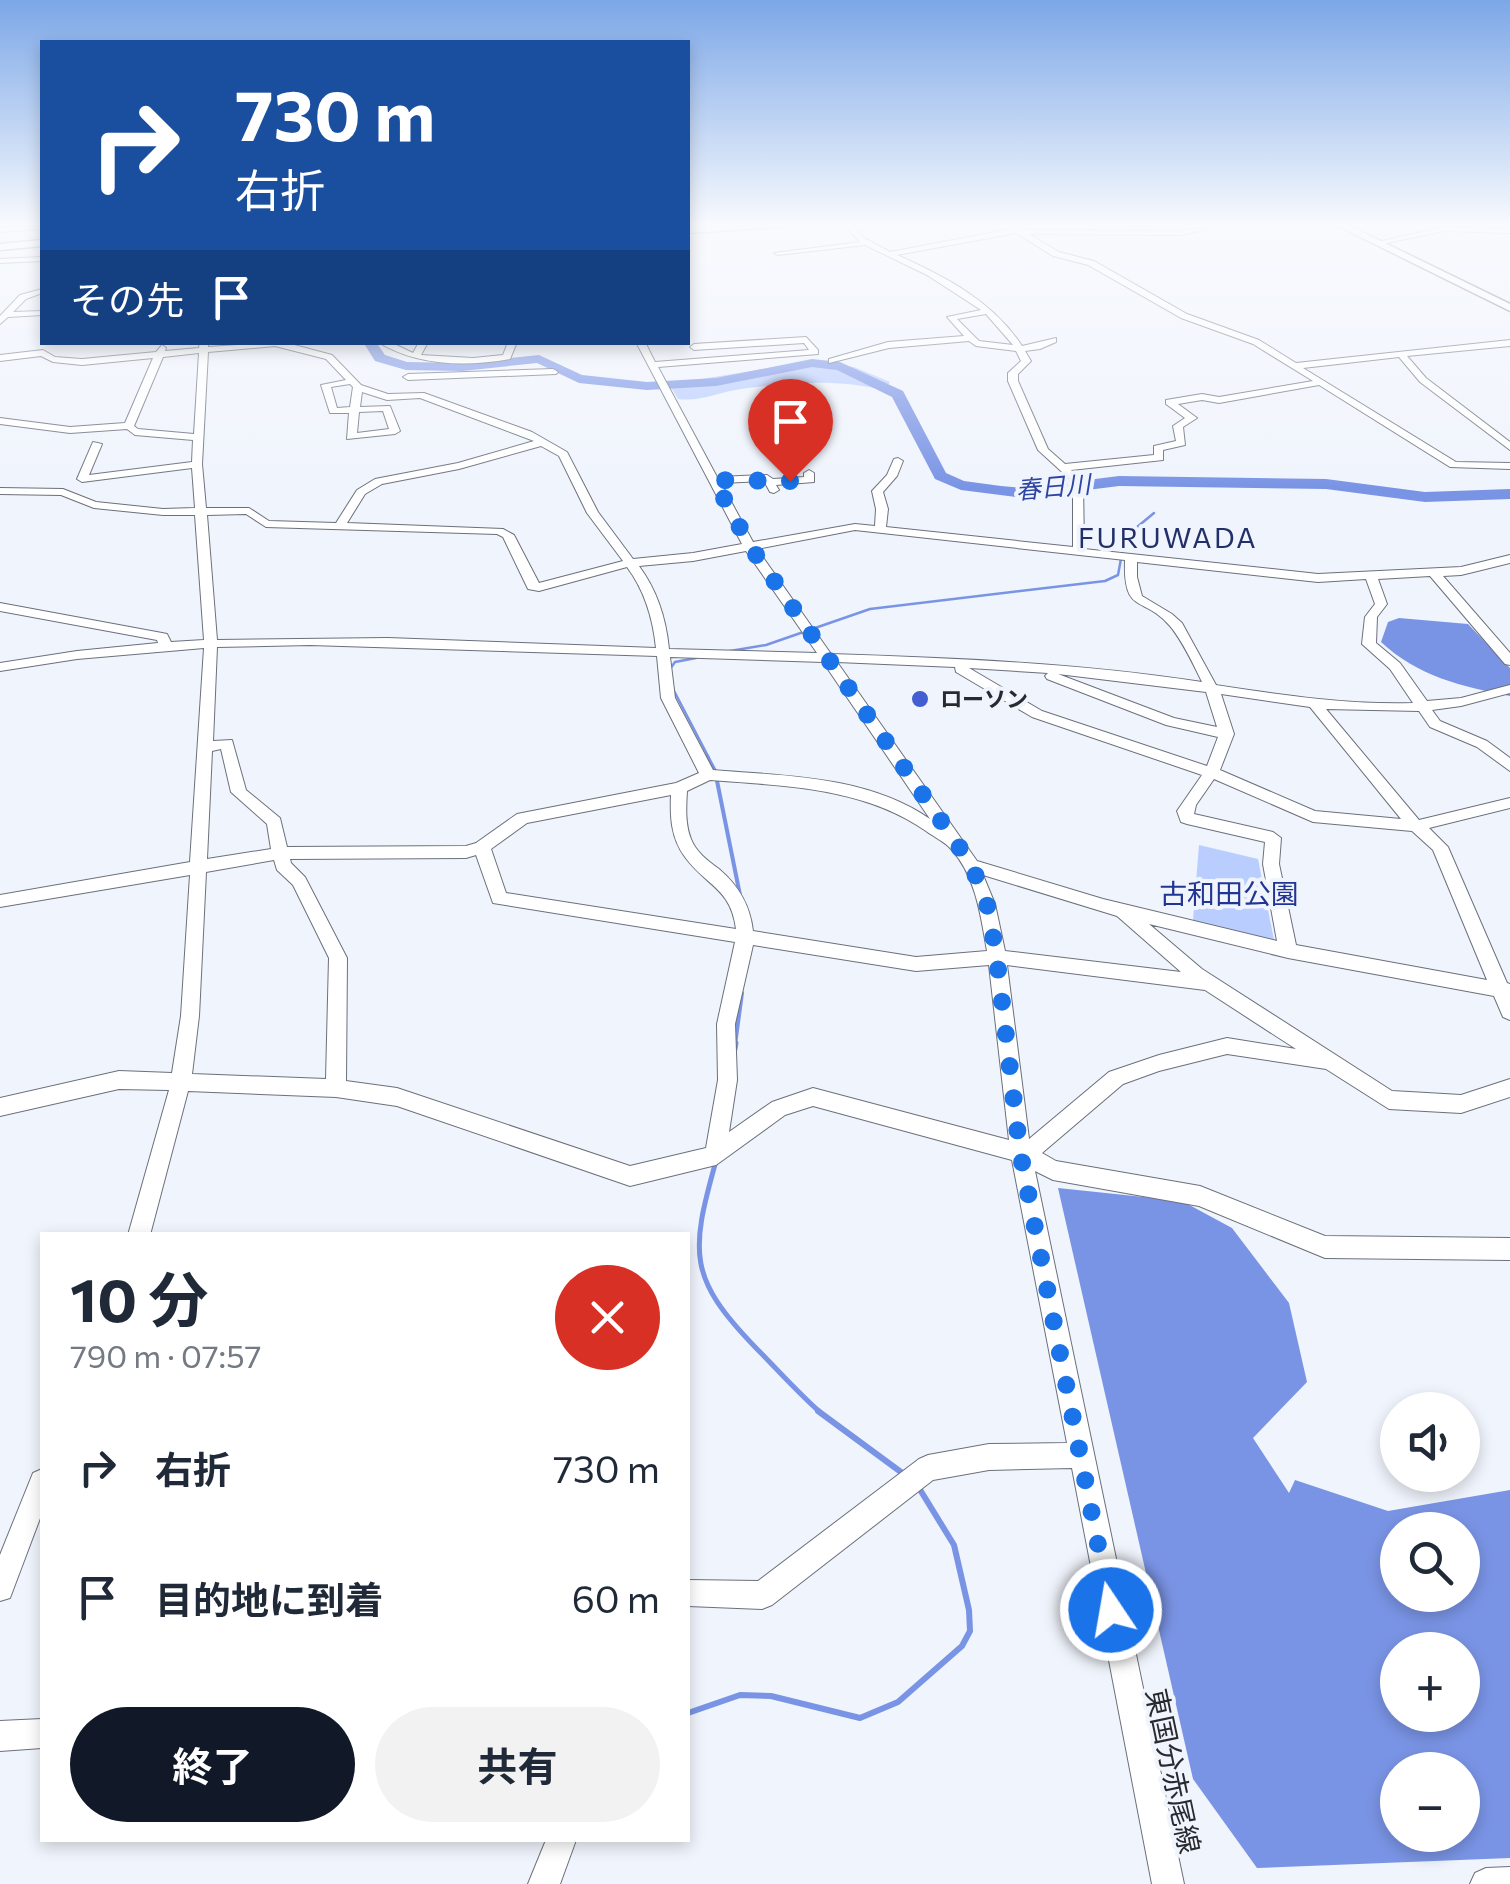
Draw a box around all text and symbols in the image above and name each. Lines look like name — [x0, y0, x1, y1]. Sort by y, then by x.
text: 730 m — [235, 70, 435, 155]
icon: right — [70, 80, 200, 210]
text: 右折 — [235, 161, 325, 216]
icon: arrive — [204, 270, 259, 325]
text: その先 — [70, 275, 184, 322]
pin — [748, 379, 833, 482]
icon: arrive — [763, 394, 818, 449]
water label: 春日川 — [1014, 468, 1095, 504]
district label: FURUWADA — [1078, 520, 1258, 554]
place label: ローソン — [940, 685, 1028, 712]
marker: ローソン — [909, 688, 931, 710]
park label: 古和田公園 — [1159, 876, 1299, 910]
text: 10 分 — [70, 1261, 208, 1334]
button: close — [555, 1265, 660, 1370]
text: 790 m · 07:57 — [70, 1335, 261, 1375]
map controls — [1380, 1392, 1480, 1852]
button: sound — [1380, 1392, 1480, 1492]
icon: right — [70, 1440, 125, 1495]
text: 730 m — [553, 1444, 660, 1491]
text: 右折 — [155, 1445, 231, 1492]
button: search — [1380, 1512, 1480, 1612]
position arrow — [1059, 1558, 1163, 1662]
icon: arrive — [70, 1570, 125, 1625]
text: 60 m — [572, 1574, 660, 1621]
text: 目的地に到着 — [155, 1575, 383, 1622]
button: + — [1380, 1632, 1480, 1732]
street label: 東国分赤尾線 — [1140, 1685, 1208, 1856]
button: 終了 — [70, 1707, 355, 1822]
button: 共有 — [375, 1707, 660, 1822]
button: − — [1380, 1752, 1480, 1852]

